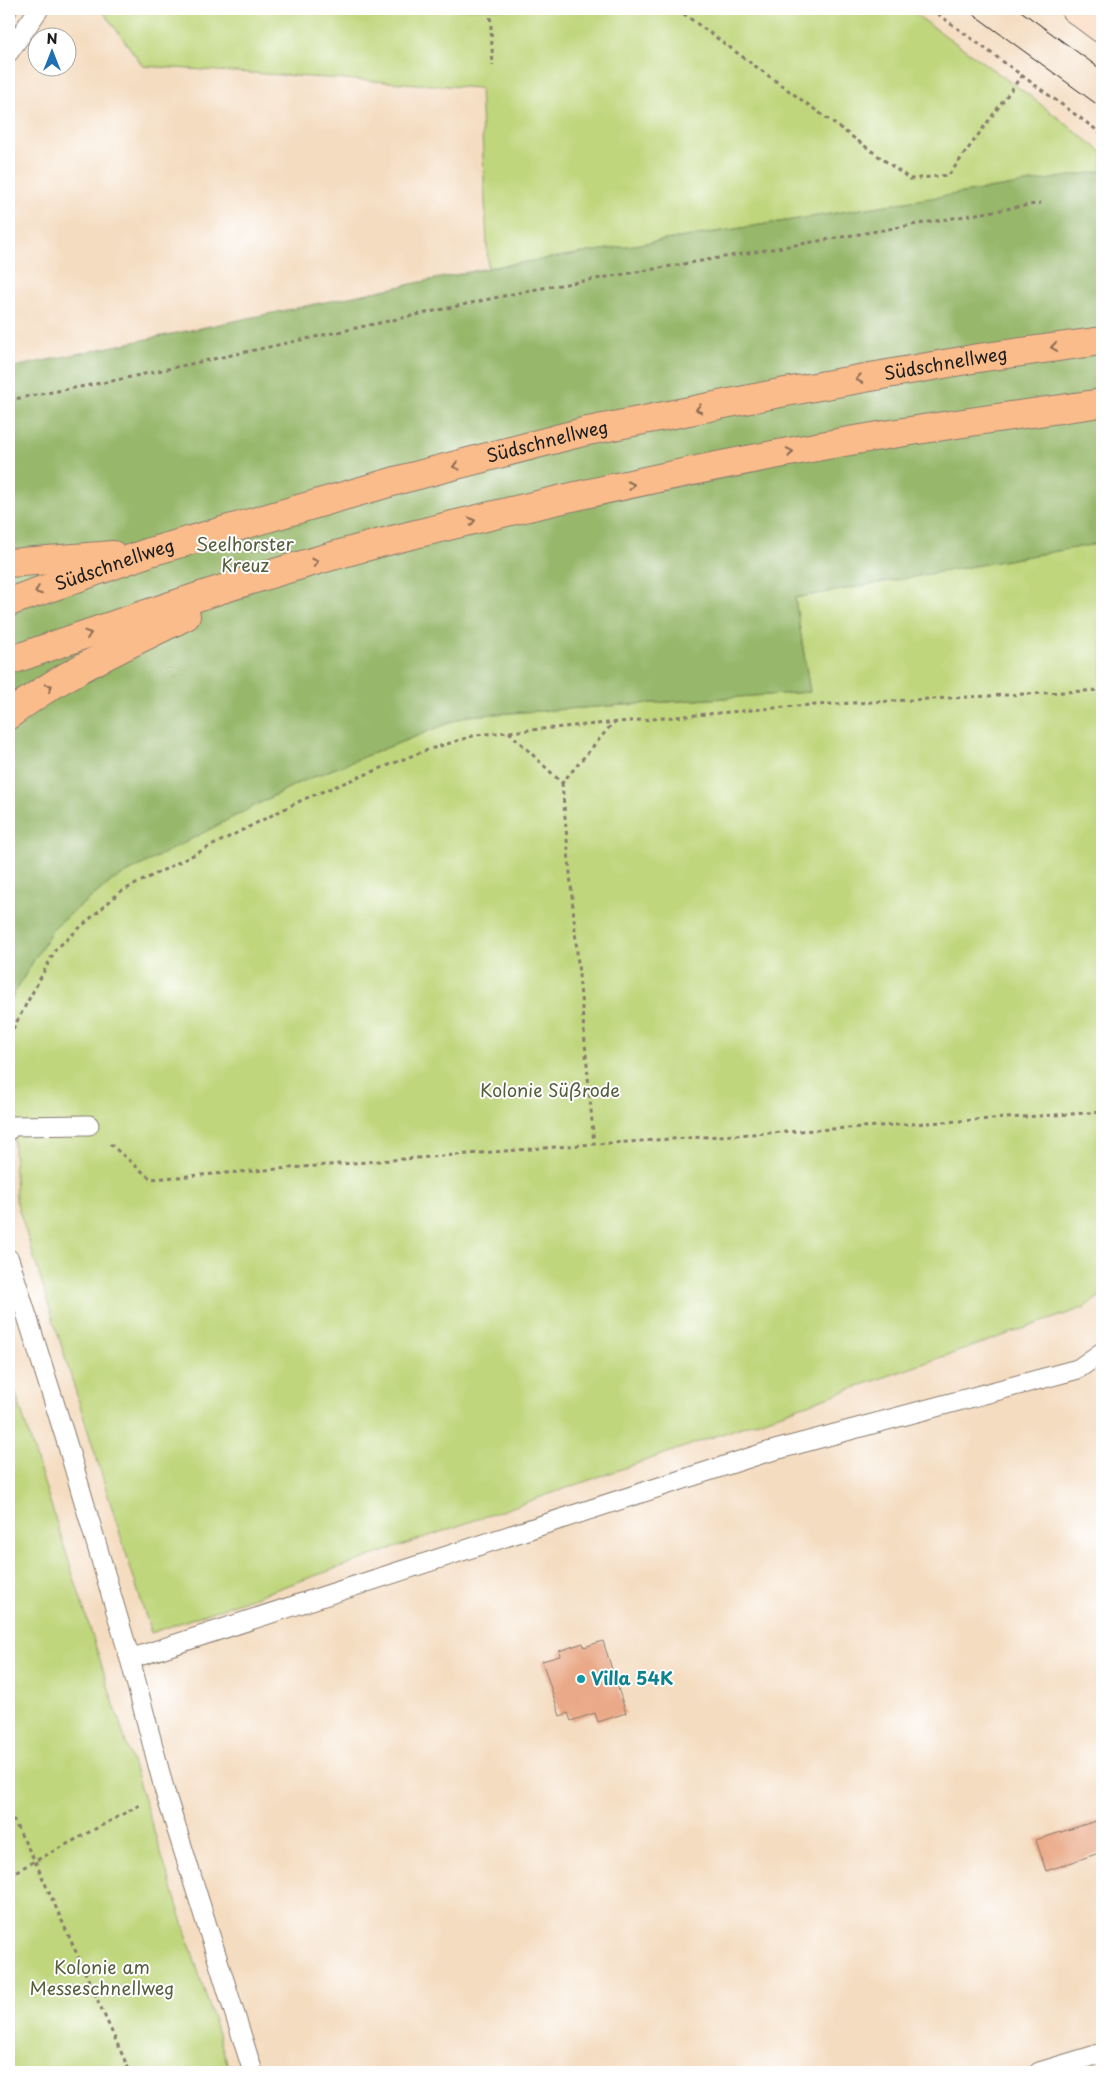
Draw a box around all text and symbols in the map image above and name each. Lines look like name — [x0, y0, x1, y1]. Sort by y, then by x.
north arrow — [28, 28, 78, 78]
text: N — [46, 28, 58, 49]
street label: Südschnellweg — [881, 339, 1009, 386]
one-way arrow — [1050, 342, 1058, 352]
one-way arrow — [855, 374, 863, 384]
one-way arrow — [695, 404, 704, 414]
street label: Südschnellweg — [483, 412, 610, 469]
one-way arrow — [786, 447, 794, 457]
one-way arrow — [452, 460, 460, 470]
one-way arrow — [626, 480, 635, 491]
one-way arrow — [468, 516, 477, 527]
park label: Seelhorster Kreuz — [196, 530, 295, 578]
street label: Südschnellweg — [51, 531, 177, 597]
one-way arrow — [311, 557, 320, 568]
one-way arrow — [34, 586, 43, 596]
one-way arrow — [83, 630, 92, 640]
one-way arrow — [43, 683, 52, 693]
park label: Kolonie Süßrode — [480, 1076, 620, 1103]
place label: Villa 54K — [591, 1664, 673, 1691]
marker: Villa 54K — [575, 1673, 587, 1685]
park label: Kolonie am Messeschnellweg — [30, 1953, 174, 2001]

